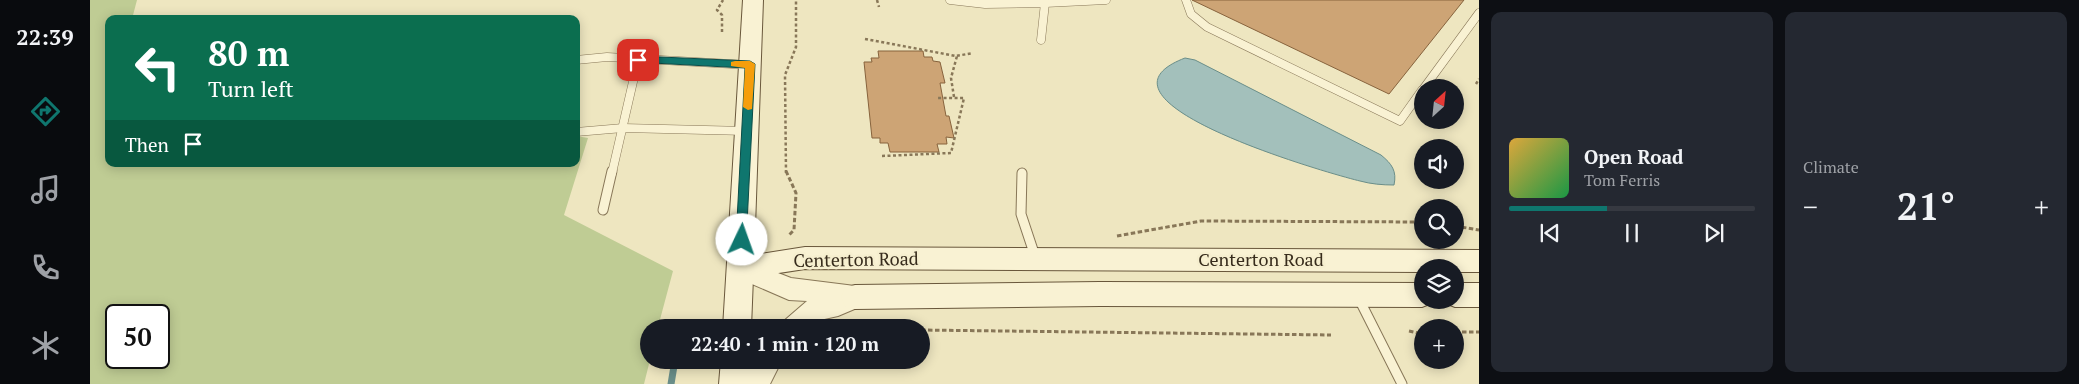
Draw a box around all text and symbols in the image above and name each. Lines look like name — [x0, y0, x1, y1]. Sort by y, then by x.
text: 22:39 — [16, 22, 74, 51]
text: 80 m — [208, 30, 289, 76]
icon: left — [125, 35, 190, 100]
pin — [617, 39, 659, 81]
icon: arrive — [624, 46, 652, 74]
text: Turn left — [208, 74, 294, 103]
north arrow — [1414, 79, 1464, 129]
map controls — [1414, 79, 1464, 369]
icon: directions — [28, 94, 63, 129]
icon: arrive — [179, 130, 207, 158]
text: Then — [125, 132, 169, 157]
button: sound — [1414, 139, 1464, 189]
text: Open Road — [1584, 144, 1684, 169]
text: Climate — [1803, 156, 1859, 178]
text: Tom Ferris — [1584, 169, 1660, 191]
icon: music — [28, 172, 63, 207]
text: 21° — [1897, 181, 1955, 231]
text: − — [1803, 188, 1818, 225]
text: + — [2034, 188, 2049, 225]
button: search — [1414, 199, 1464, 249]
position arrow — [715, 213, 767, 265]
icon: previous — [1536, 219, 1564, 247]
icon: pause — [1618, 219, 1646, 247]
icon: next — [1700, 219, 1728, 247]
street label: Centerton Road — [793, 246, 919, 272]
street label: Centerton Road — [1198, 247, 1324, 271]
icon: phone — [28, 250, 63, 285]
button: layers — [1414, 259, 1464, 309]
speed limit sign: 50 — [105, 304, 170, 369]
button: + — [1414, 319, 1464, 369]
icon: climate — [28, 328, 63, 363]
text: 22:40 · 1 min · 120 m — [691, 331, 879, 356]

